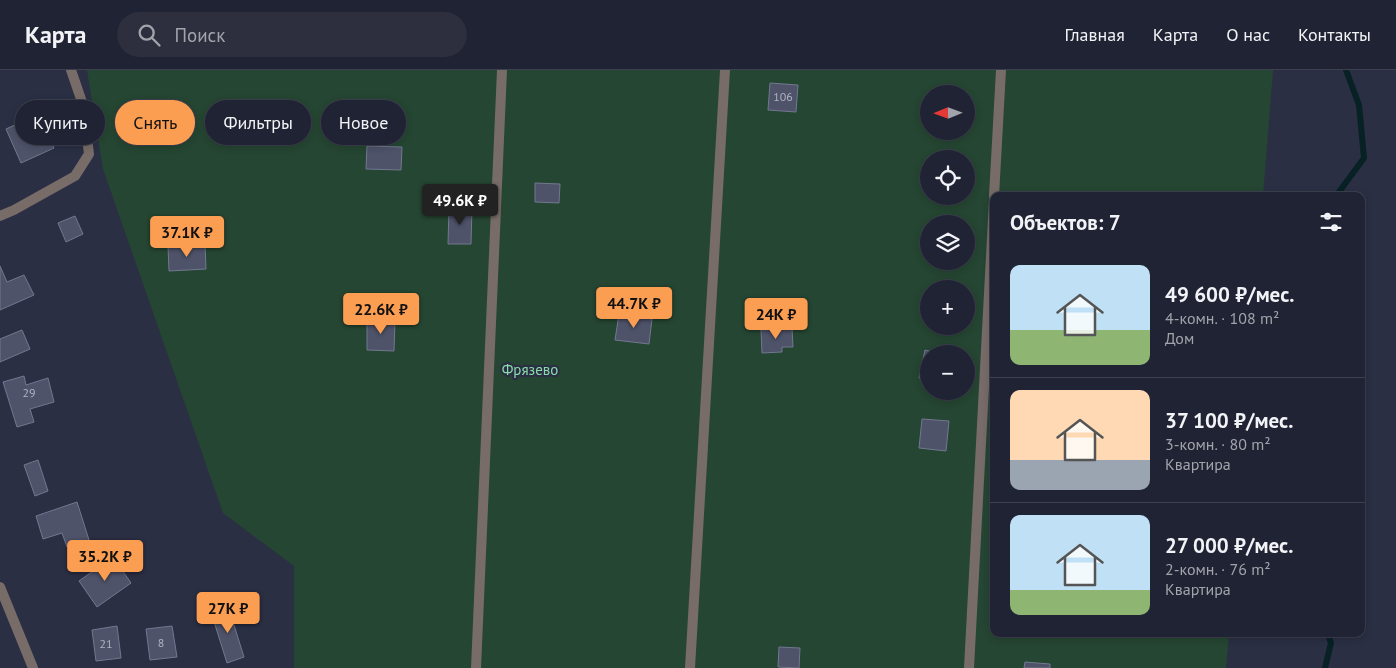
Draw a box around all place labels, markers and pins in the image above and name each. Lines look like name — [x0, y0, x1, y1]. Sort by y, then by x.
pin: 49.6K ₽ — [414, 184, 506, 226]
pin: 37.1K ₽ — [141, 216, 233, 258]
pin: 44.7K ₽ — [588, 286, 680, 329]
pin: 22.6K ₽ — [335, 292, 427, 335]
pin: 24K ₽ — [741, 298, 811, 340]
pin: 35.2K ₽ — [59, 540, 151, 582]
pin: 27K ₽ — [193, 592, 263, 634]

